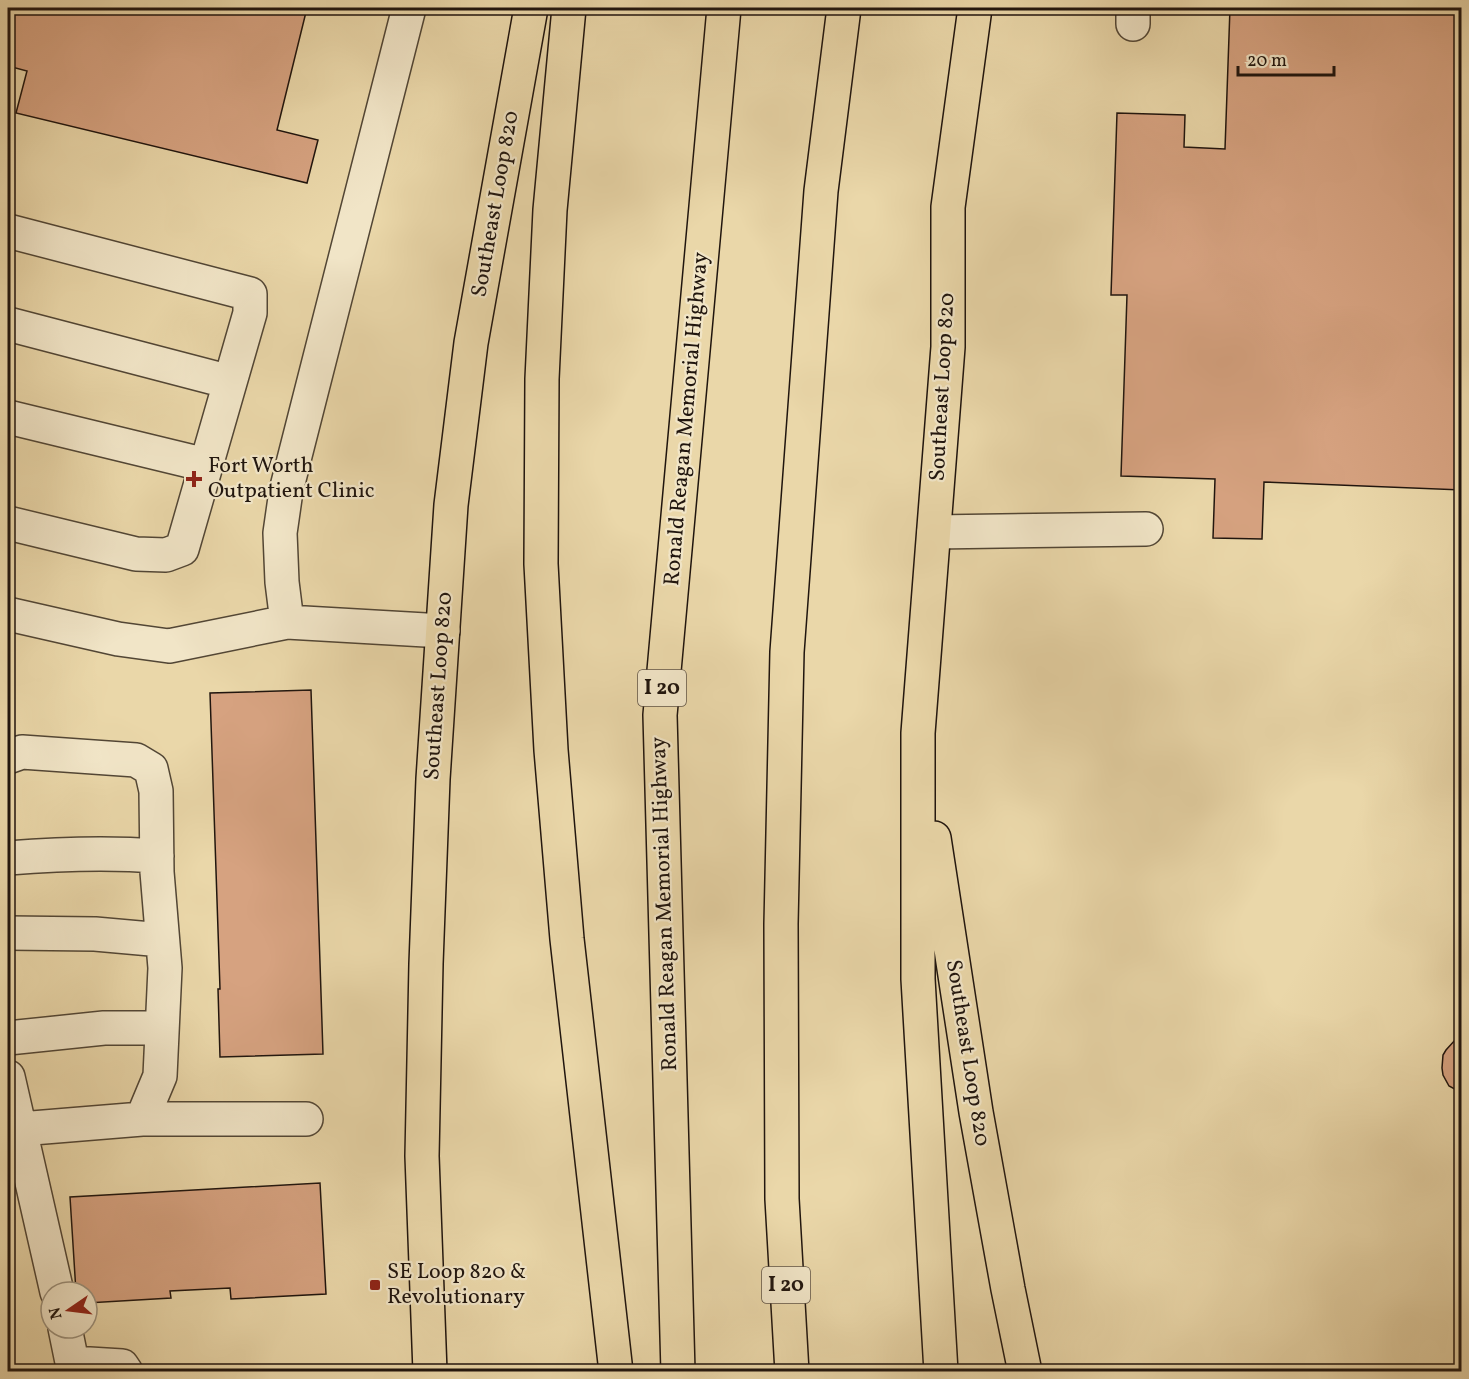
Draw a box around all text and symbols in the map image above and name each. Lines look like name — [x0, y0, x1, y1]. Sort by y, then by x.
scale bar — [1238, 39, 1334, 77]
text: 20 m — [1247, 49, 1287, 74]
street label: Southeast Loop 820 — [464, 108, 528, 300]
street label: Ronald Reagan Memorial Highway — [657, 251, 717, 587]
street label: Southeast Loop 820 — [923, 292, 963, 482]
place label: Fort Worth Outpatient Clinic — [208, 451, 375, 507]
marker: Fort Worth Outpatient Clinic — [185, 470, 203, 488]
street label: Southeast Loop 820 — [417, 591, 461, 781]
road number: I 20 — [638, 670, 686, 706]
street label: Ronald Reagan Memorial Highway — [644, 736, 686, 1072]
street label: Southeast Loop 820 — [937, 957, 997, 1149]
place label: SE Loop 820 & Revolutionary — [387, 1257, 526, 1313]
road number: I 20 — [762, 1267, 810, 1303]
marker: SE Loop 820 & Revolutionary — [368, 1278, 382, 1292]
north arrow — [39, 1280, 99, 1340]
text: N — [44, 1304, 68, 1321]

